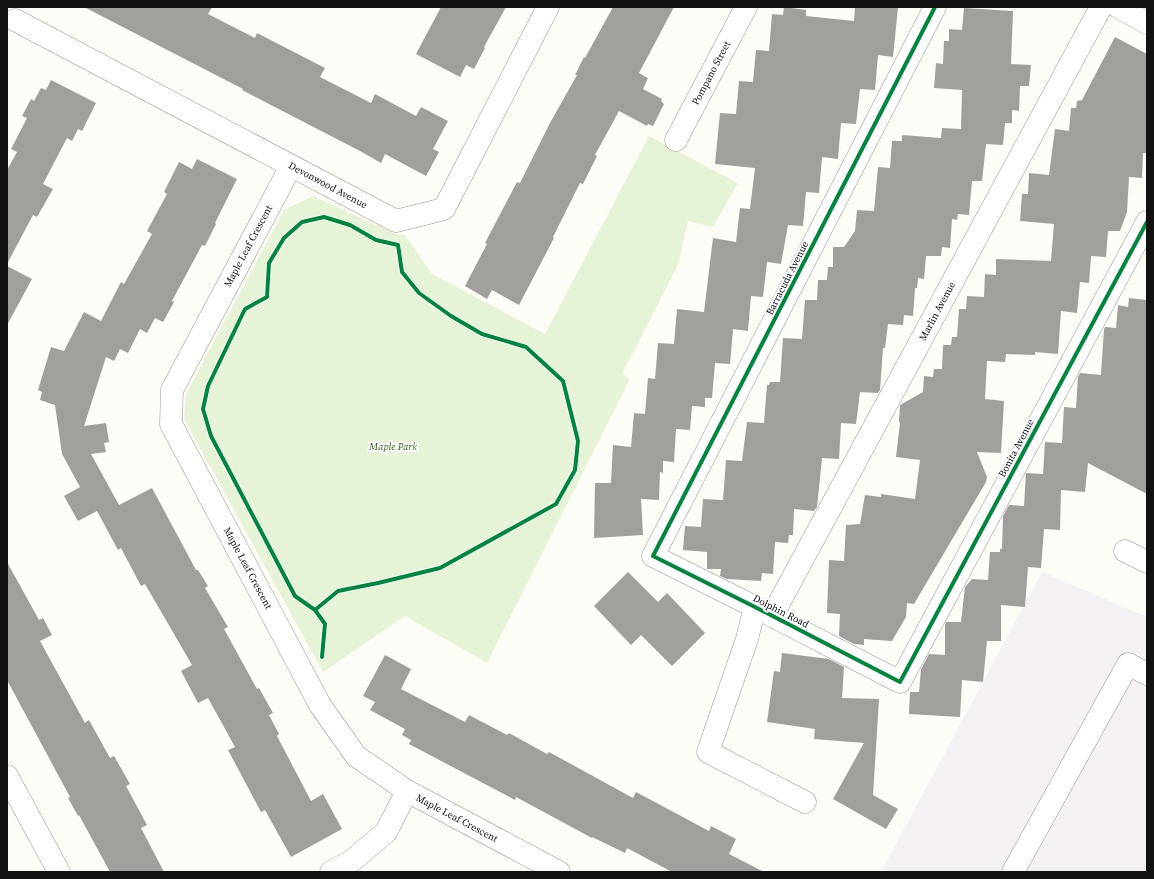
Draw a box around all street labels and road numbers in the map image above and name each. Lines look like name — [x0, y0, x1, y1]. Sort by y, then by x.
street label: Pompano Street — [689, 38, 734, 107]
street label: Devonwood Avenue — [286, 159, 370, 211]
street label: Maple Leaf Crescent — [221, 202, 275, 289]
street label: Barracuda Avenue — [763, 239, 811, 317]
street label: Marlin Avenue — [916, 279, 958, 343]
street label: Bonita Avenue — [995, 417, 1037, 479]
street label: Maple Leaf Crescent — [221, 525, 275, 612]
street label: Dolphin Road — [751, 591, 811, 631]
street label: Maple Leaf Crescent — [414, 791, 501, 845]

